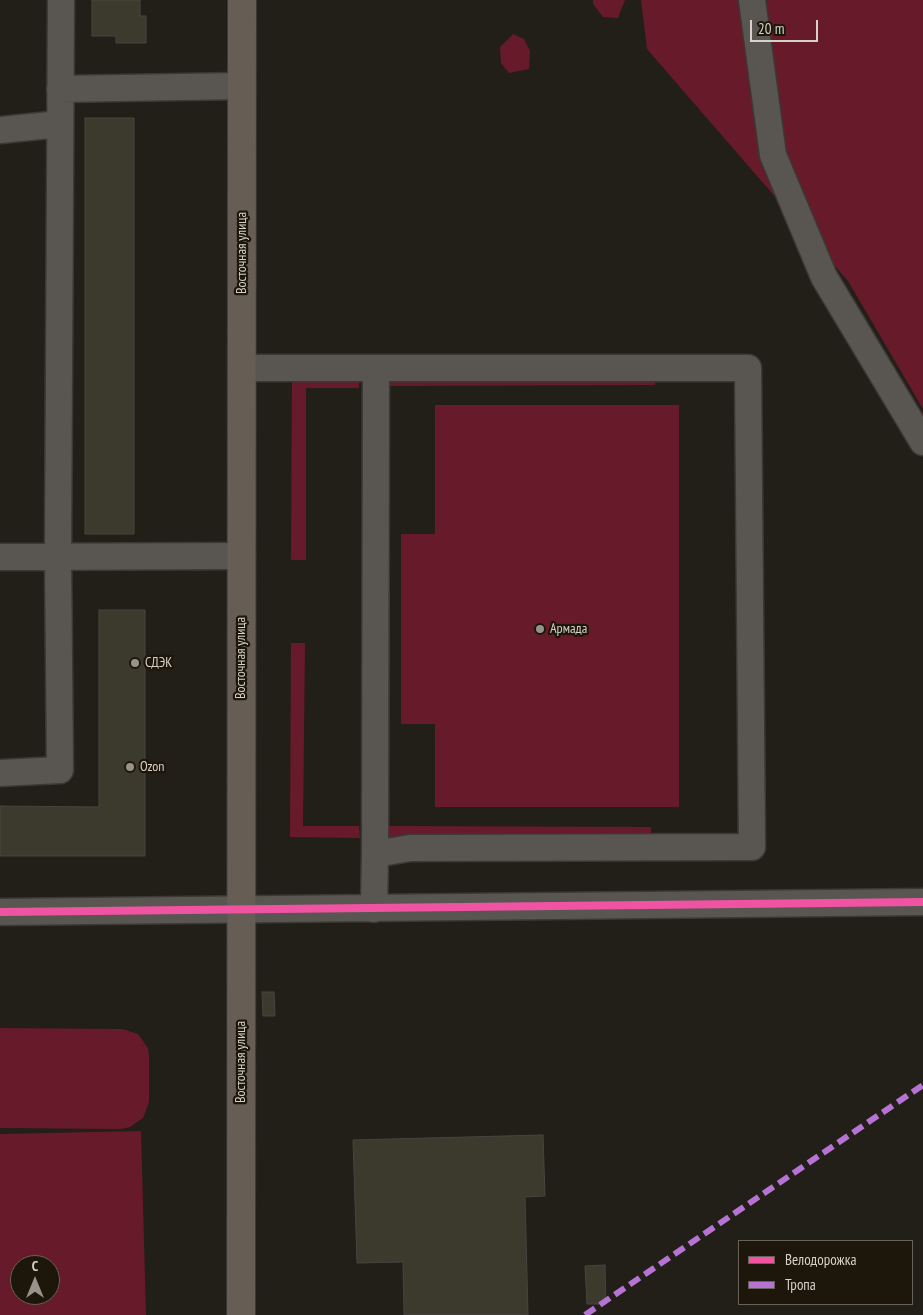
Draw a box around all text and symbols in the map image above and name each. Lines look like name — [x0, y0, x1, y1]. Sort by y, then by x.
scale bar — [753, 10, 820, 42]
text: 20 m — [758, 19, 784, 38]
street label: Восточная улица — [234, 212, 250, 294]
street label: Восточная улица — [233, 617, 249, 699]
place label: Армада — [550, 621, 587, 637]
marker: Армада — [534, 623, 546, 635]
place label: СДЭК — [145, 655, 172, 671]
marker: СДЭК — [129, 657, 141, 669]
place label: Ozon — [140, 759, 165, 775]
marker: Ozon — [124, 761, 136, 773]
street label: Восточная улица — [233, 1021, 249, 1103]
legend — [738, 1240, 913, 1305]
text: Велодорожка — [785, 1250, 856, 1269]
north arrow — [10, 1255, 60, 1305]
text: С — [32, 1257, 38, 1275]
text: Тропа — [785, 1275, 816, 1294]

